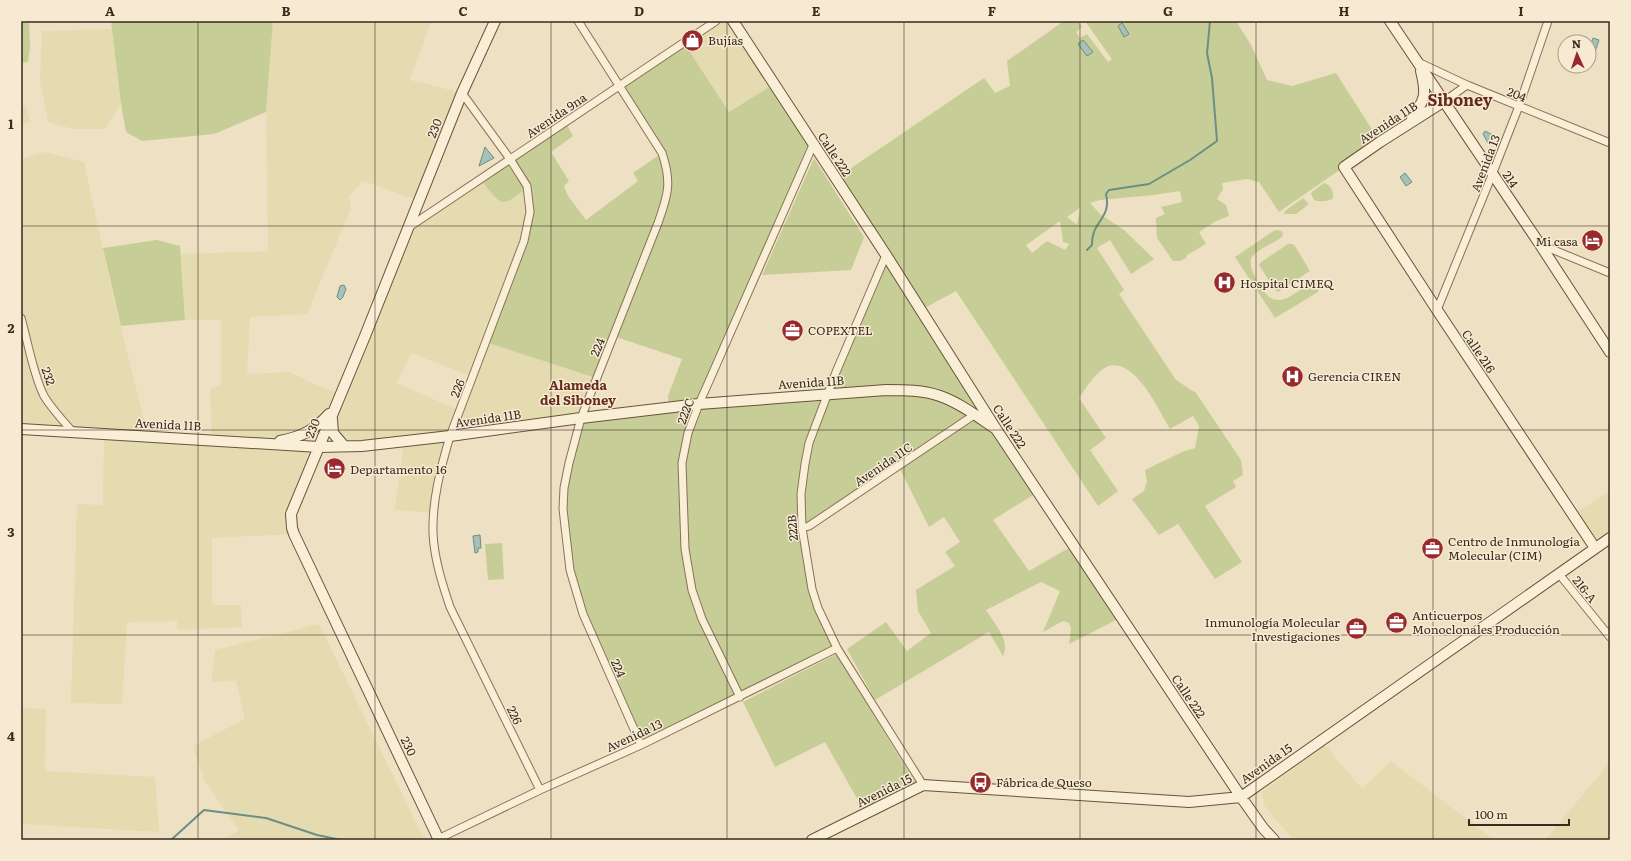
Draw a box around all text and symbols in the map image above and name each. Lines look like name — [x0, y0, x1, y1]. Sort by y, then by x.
text: A — [105, 1, 115, 20]
text: B — [282, 1, 291, 20]
text: C — [458, 1, 468, 20]
text: D — [634, 1, 644, 20]
text: E — [812, 1, 821, 20]
text: F — [988, 1, 996, 20]
text: G — [1163, 1, 1173, 20]
text: H — [1339, 1, 1350, 20]
text: I — [1518, 1, 1524, 20]
shop icon: Bujías — [679, 27, 705, 53]
place label: Bujías — [708, 31, 744, 49]
north arrow — [1557, 34, 1597, 74]
text: N — [1571, 35, 1581, 51]
street label: 204 — [1505, 82, 1530, 106]
district label: Siboney — [1427, 87, 1493, 111]
street label: Avenida 9na — [522, 88, 590, 142]
street label: Avenida 11B — [1355, 96, 1421, 148]
text: 1 — [8, 114, 14, 133]
street label: 230 — [422, 116, 446, 140]
street label: Calle 222 — [814, 128, 856, 180]
street label: Avenida 13 — [1466, 132, 1504, 194]
street label: 214 — [1499, 167, 1523, 191]
hotel icon: Mi casa — [1580, 228, 1606, 254]
place label: Mi casa — [1535, 232, 1579, 250]
hospital icon: Hospital CIMEQ — [1212, 270, 1238, 296]
place label: Hospital CIMEQ — [1240, 274, 1335, 292]
office icon: COPEXTEL — [780, 317, 806, 343]
text: 2 — [8, 318, 15, 337]
place label: COPEXTEL — [808, 321, 873, 339]
street label: Calle 216 — [1458, 326, 1500, 377]
street label: 224 — [585, 335, 609, 359]
hospital icon: Gerencia CIREN — [1279, 363, 1305, 389]
street label: 232 — [38, 364, 60, 388]
place label: Gerencia CIREN — [1308, 367, 1401, 385]
street label: Avenida 11B — [777, 371, 845, 393]
district label: Alameda del Siboney — [540, 375, 616, 409]
street label: 226 — [445, 376, 469, 400]
street label: 222C — [672, 395, 698, 427]
street label: Calle 222 — [989, 400, 1031, 452]
street label: Avenida 11B — [454, 404, 522, 432]
street label: Avenida 11B — [134, 413, 202, 435]
street label: 230 — [300, 416, 324, 440]
street label: Avenida 11C — [850, 438, 916, 490]
hotel icon: Departamento 16 — [322, 456, 348, 482]
place label: Departamento 16 — [350, 460, 447, 478]
street label: 222B — [782, 514, 802, 542]
text: 3 — [7, 522, 15, 541]
place label: Centro de Inmunología Molecular (CIM) — [1448, 532, 1581, 564]
office icon: Centro de Inmunología Molecular (CIM) — [1419, 535, 1445, 561]
street label: 216-A — [1569, 572, 1602, 607]
place label: Anticuerpos Monoclonales Producción — [1412, 606, 1560, 638]
office icon: Anticuerpos Monoclonales Producción — [1384, 609, 1410, 635]
place label: Inmunología Molecular Investigaciones — [1205, 613, 1341, 645]
office icon: Inmunología Molecular Investigaciones — [1343, 616, 1369, 642]
street label: 224 — [607, 656, 631, 681]
street label: Calle 222 — [1168, 670, 1210, 722]
street label: 226 — [503, 703, 527, 728]
street label: Avenida 13 — [603, 714, 665, 756]
text: 4 — [7, 726, 15, 745]
street label: 230 — [397, 733, 421, 759]
street label: Avenida 15 — [1236, 738, 1296, 788]
street label: Avenida 15 — [853, 769, 915, 811]
bus stop icon: Fábrica de Queso — [967, 769, 993, 795]
place label: Fábrica de Queso — [996, 773, 1092, 791]
scale bar — [1469, 801, 1569, 827]
text: 100 m — [1475, 805, 1508, 823]

